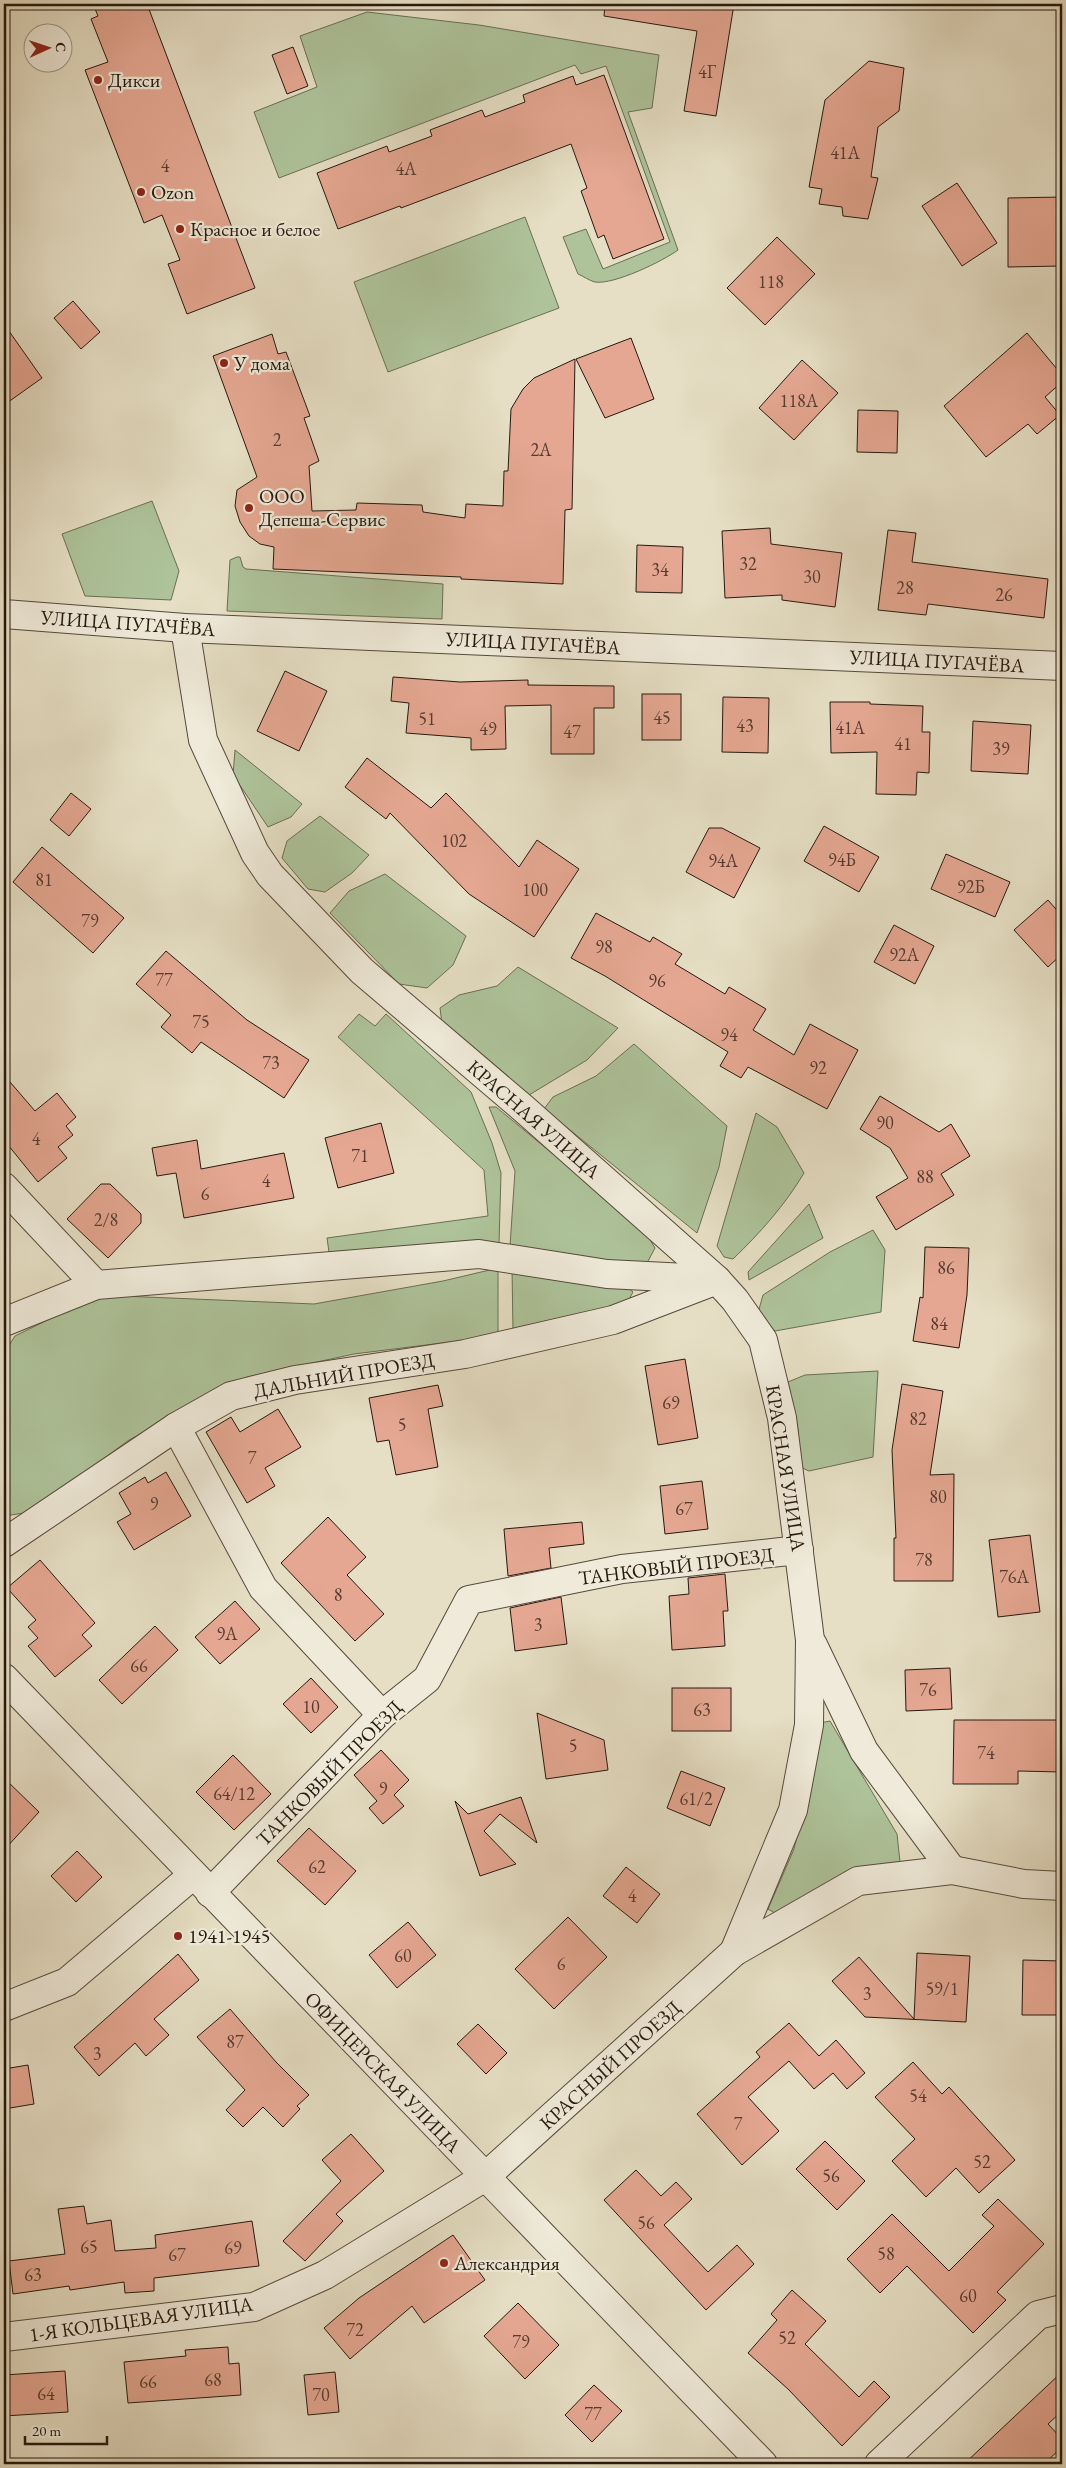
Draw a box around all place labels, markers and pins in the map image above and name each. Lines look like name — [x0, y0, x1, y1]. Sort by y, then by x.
place label: Дикси — [108, 67, 161, 93]
marker: Дикси — [92, 74, 104, 86]
place label: Ozon — [151, 179, 195, 205]
marker: Ozon — [135, 186, 147, 198]
place label: Красное и белое — [190, 216, 320, 242]
marker: Красное и белое — [174, 223, 186, 235]
place label: У дома — [233, 350, 290, 376]
marker: У дома — [218, 357, 230, 369]
place label: ООО Депеша-Сервис — [259, 483, 386, 532]
marker: ООО Депеша-Сервис — [243, 502, 255, 514]
place label: 1941-1945 — [188, 1923, 270, 1949]
marker: 1941-1945 — [172, 1930, 184, 1942]
place label: Александрия — [453, 2250, 560, 2276]
marker: Александрия — [438, 2257, 450, 2269]

